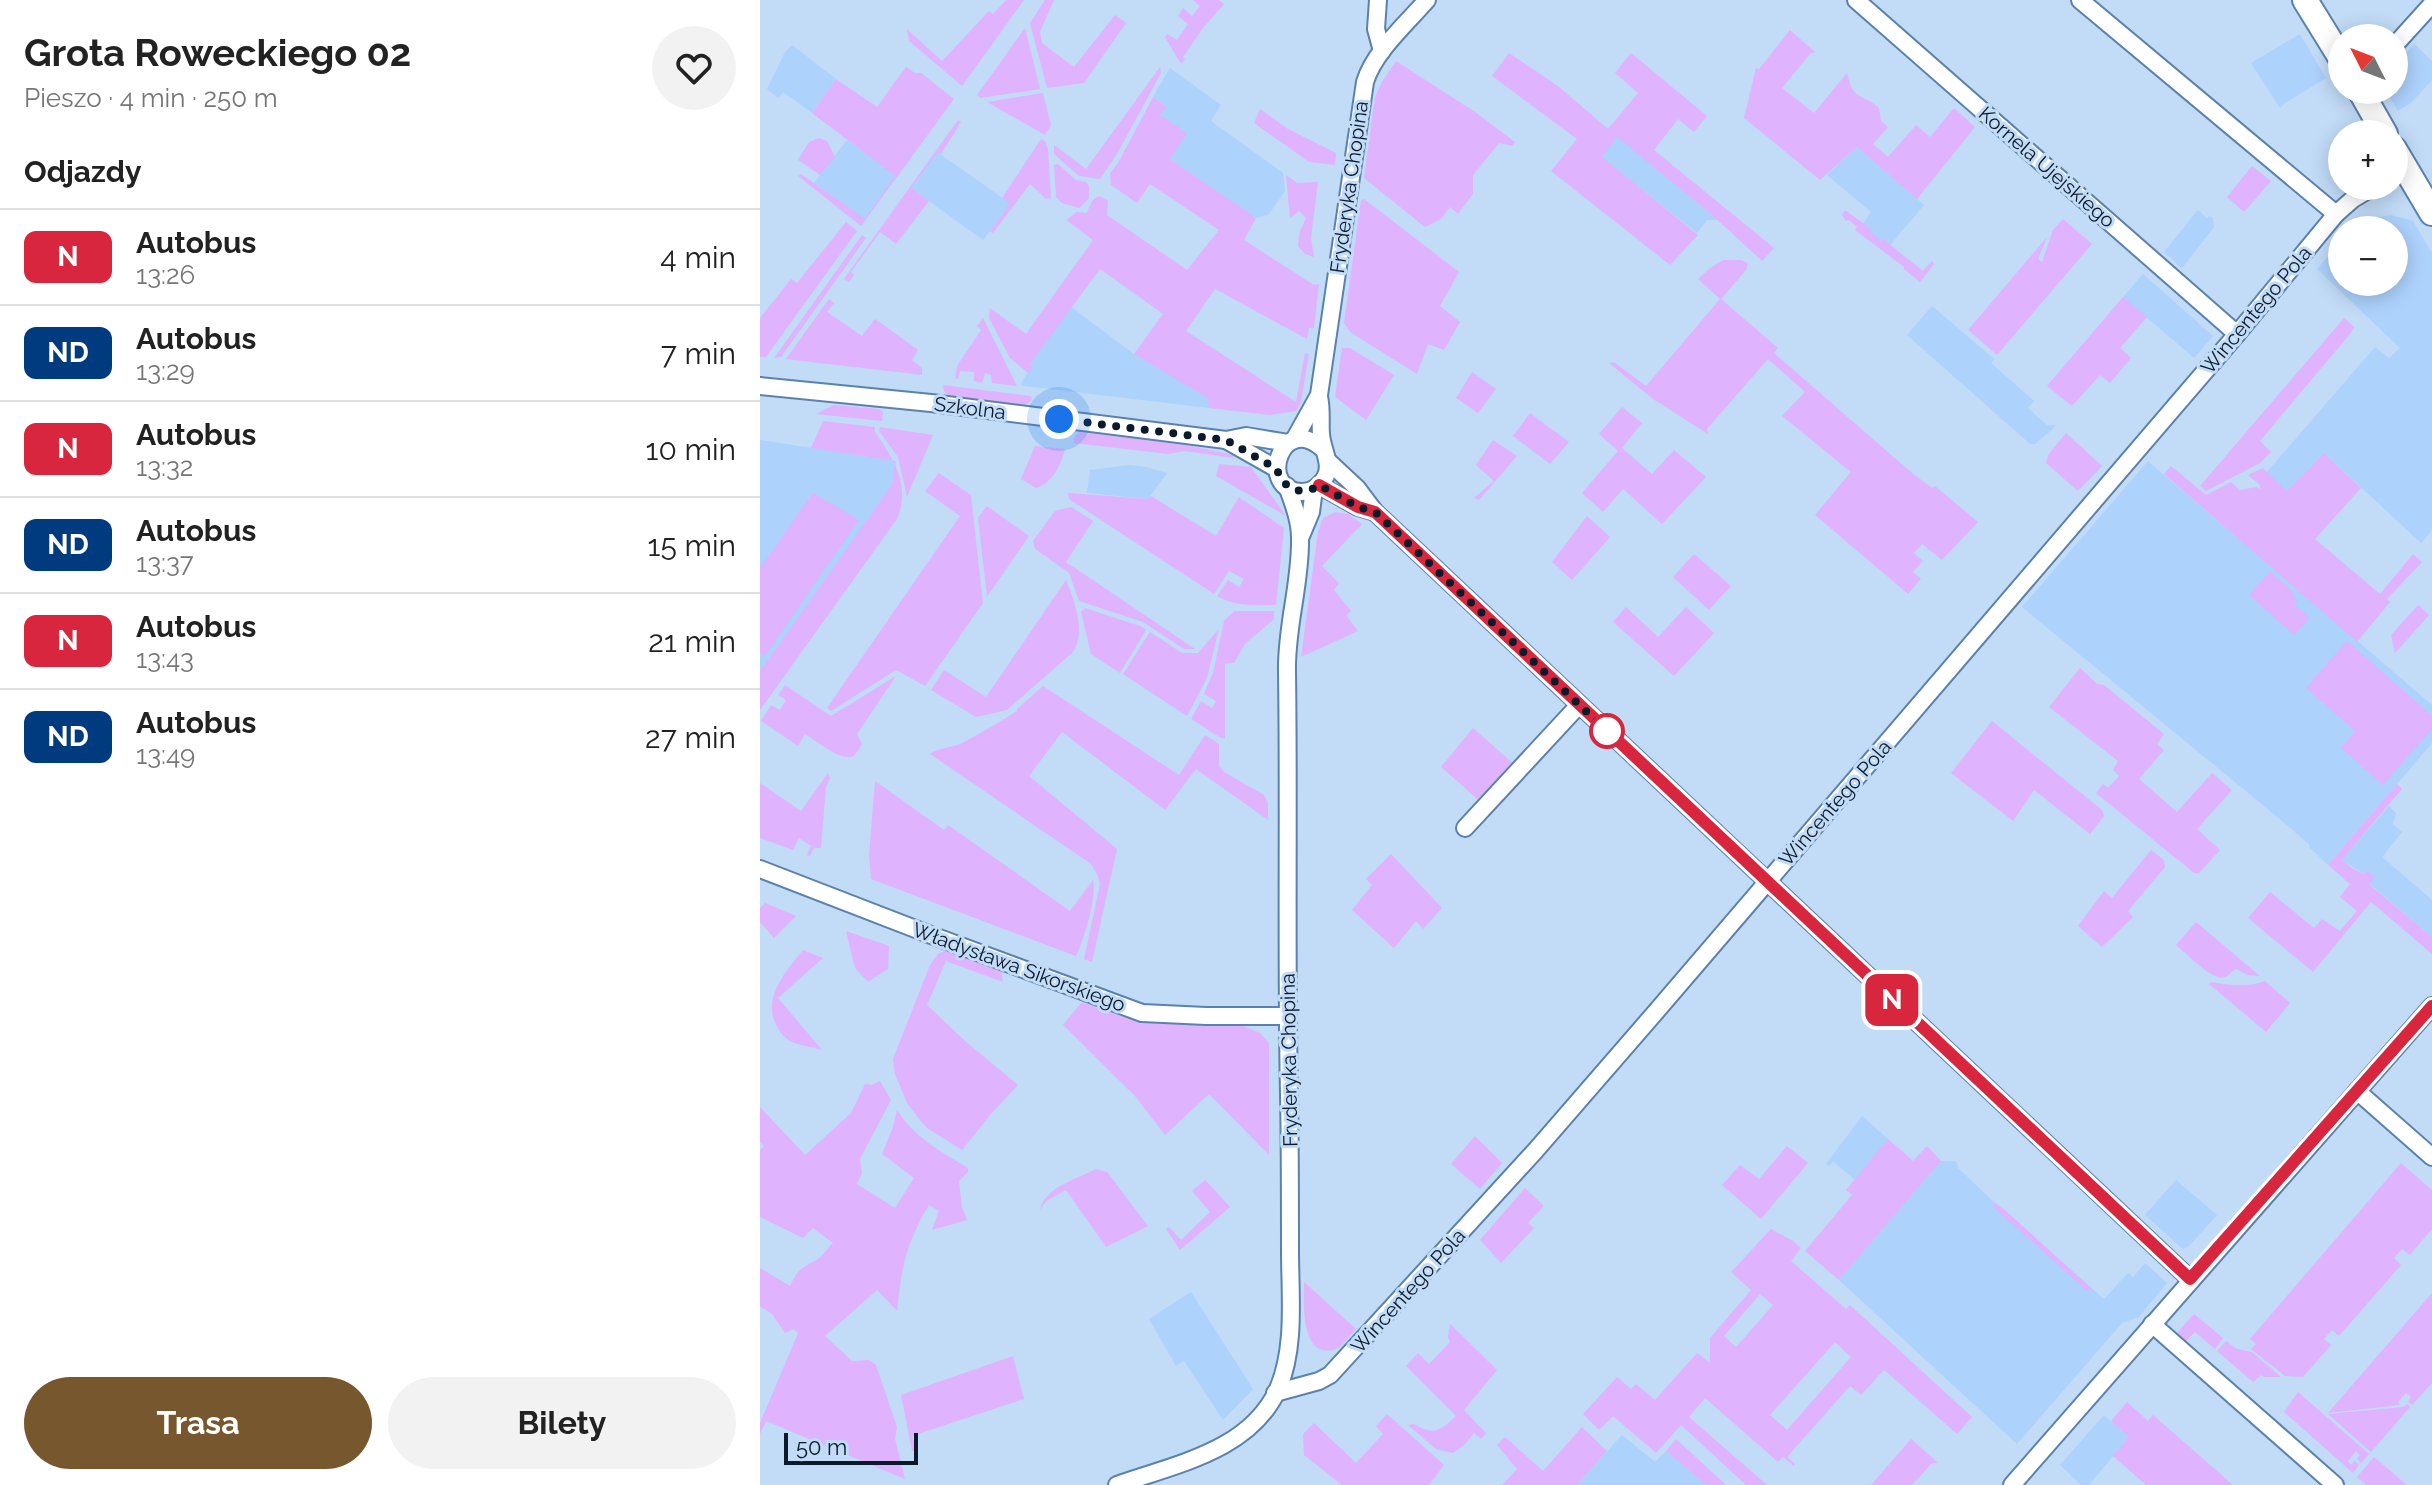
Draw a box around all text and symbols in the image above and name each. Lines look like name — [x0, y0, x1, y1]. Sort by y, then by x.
north arrow — [2328, 24, 2408, 104]
map controls — [2328, 24, 2408, 296]
button: heart — [652, 26, 736, 110]
text: Grota Roweckiego 02 — [24, 30, 411, 75]
text: Pieszo · 4 min · 250 m — [24, 83, 278, 113]
street label: Fryderyka Chopina — [1325, 99, 1373, 275]
street label: Kornela Ujejskiego — [1974, 101, 2120, 233]
button: + — [2328, 120, 2408, 200]
text: Odjazdy — [24, 154, 141, 189]
button: − — [2328, 216, 2408, 296]
text: Autobus — [136, 225, 256, 260]
text: N — [57, 240, 79, 273]
text: 4 min — [660, 240, 736, 275]
street label: Wincentego Pola — [2196, 241, 2316, 379]
text: 13:26 — [136, 260, 195, 290]
text: Autobus — [136, 321, 256, 356]
text: ND — [47, 336, 89, 369]
text: 7 min — [661, 336, 736, 371]
text: 13:29 — [136, 356, 195, 386]
street label: Szkolna — [933, 392, 1007, 424]
your location — [1039, 399, 1079, 439]
text: Autobus — [136, 417, 256, 452]
text: N — [57, 432, 79, 465]
text: 10 min — [646, 432, 736, 467]
text: 13:32 — [136, 452, 193, 482]
text: Autobus — [136, 513, 256, 548]
text: ND — [47, 528, 89, 561]
text: 15 min — [648, 528, 736, 563]
text: 13:37 — [136, 548, 194, 578]
text: Autobus — [136, 609, 256, 644]
text: N — [57, 624, 79, 657]
text: 21 min — [648, 624, 736, 659]
text: 13:43 — [136, 644, 194, 674]
text: Autobus — [136, 705, 256, 740]
unlabelled marker — [1590, 714, 1624, 748]
text: ND — [47, 720, 89, 753]
text: 27 min — [645, 720, 736, 755]
street label: Wincentego Pola — [1774, 735, 1896, 871]
text: 13:49 — [136, 740, 195, 770]
street label: Władysława Sikorskiego — [909, 917, 1129, 1017]
street label: Fryderyka Chopina — [1275, 973, 1303, 1147]
line badge: N — [1866, 974, 1918, 1026]
text: N — [1881, 983, 1903, 1016]
street label: Wincentego Pola — [1346, 1224, 1470, 1358]
button: Trasa — [24, 1377, 372, 1469]
button: Bilety — [388, 1377, 736, 1469]
scale bar — [784, 1429, 918, 1465]
text: 50 m — [796, 1434, 847, 1460]

